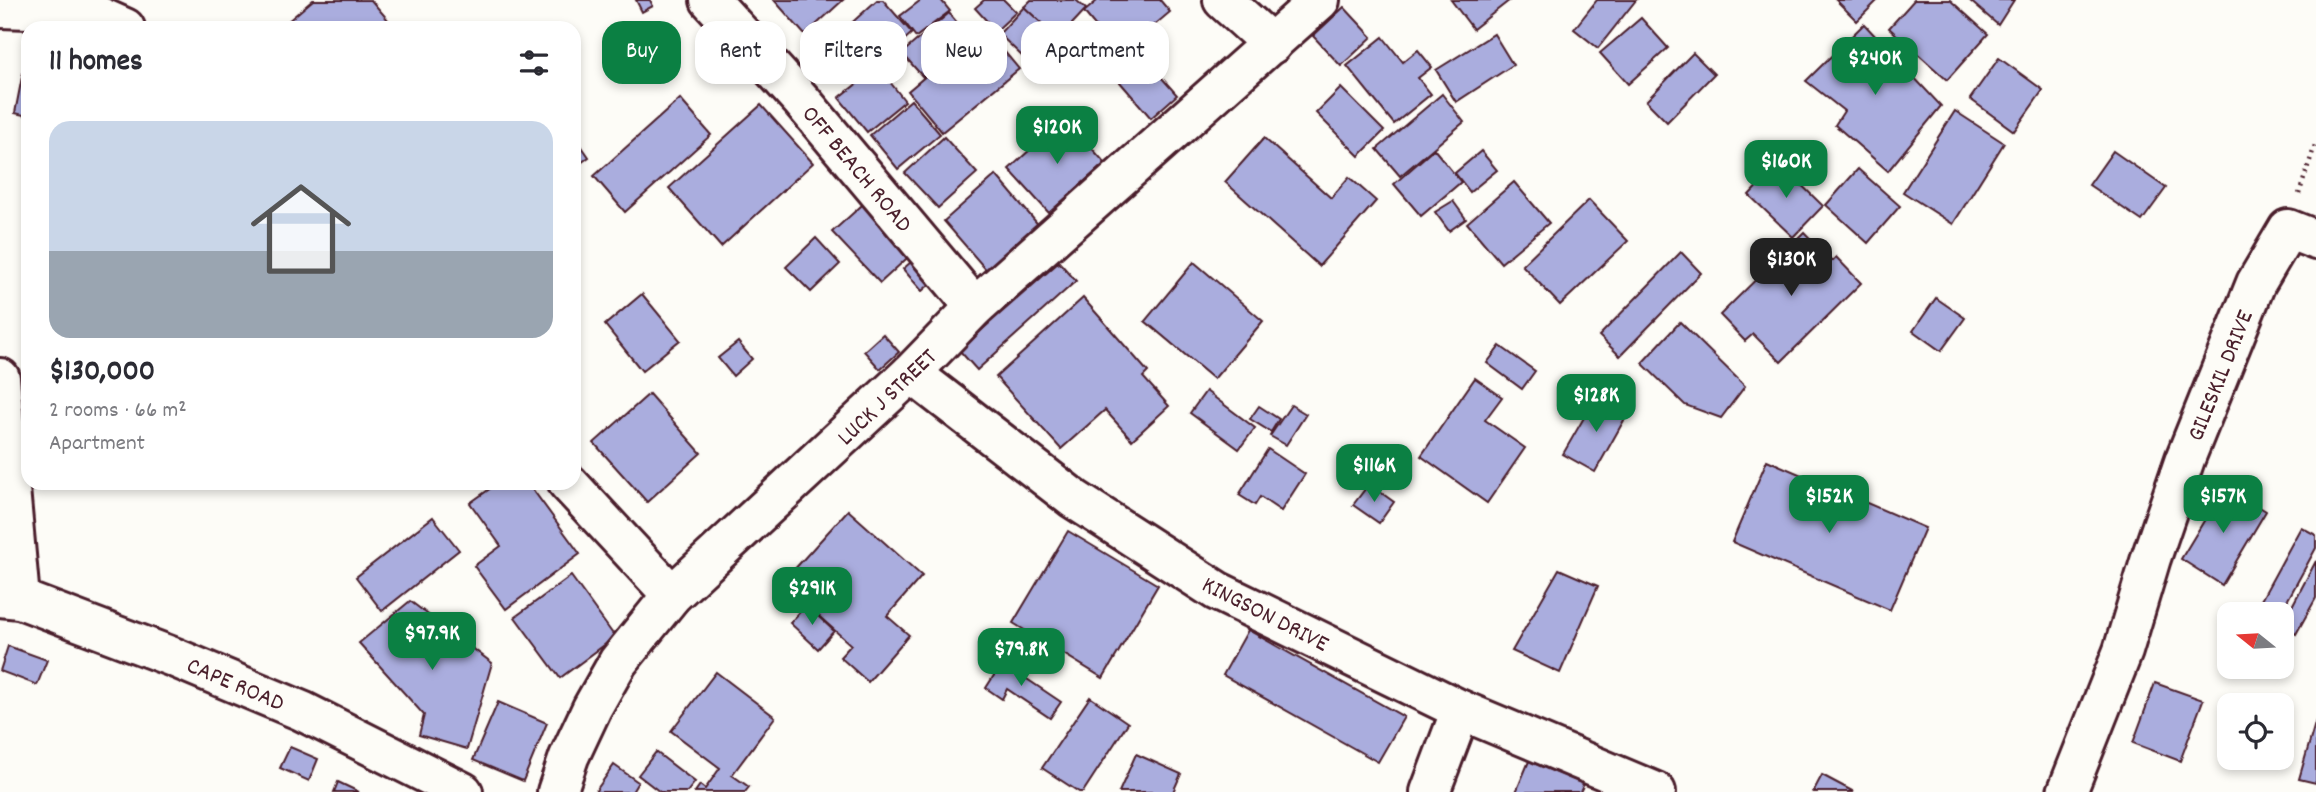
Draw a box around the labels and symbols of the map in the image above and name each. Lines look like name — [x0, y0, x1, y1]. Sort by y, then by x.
pin: $240K — [1826, 38, 1924, 97]
street label: OFF BEACH ROAD — [792, 99, 919, 241]
pin: $120K — [1008, 106, 1106, 166]
pin: $160K — [1737, 140, 1835, 200]
pin: $130K — [1742, 238, 1840, 298]
street label: GILESKIL DRIVE — [2180, 305, 2264, 447]
street label: LUCK J STREET — [830, 341, 946, 455]
pin: $128K — [1547, 374, 1645, 434]
pin: $116K — [1325, 444, 1423, 504]
pin: $152K — [1780, 476, 1878, 535]
pin: $157K — [2174, 476, 2272, 535]
pin: $291K — [763, 568, 861, 627]
street label: KINGSON DRIVE — [1195, 569, 1334, 662]
north arrow — [2217, 602, 2294, 679]
pin: $97.9K — [375, 612, 489, 672]
pin: $79.8K — [964, 628, 1078, 688]
street label: CAPE ROAD — [181, 650, 289, 722]

